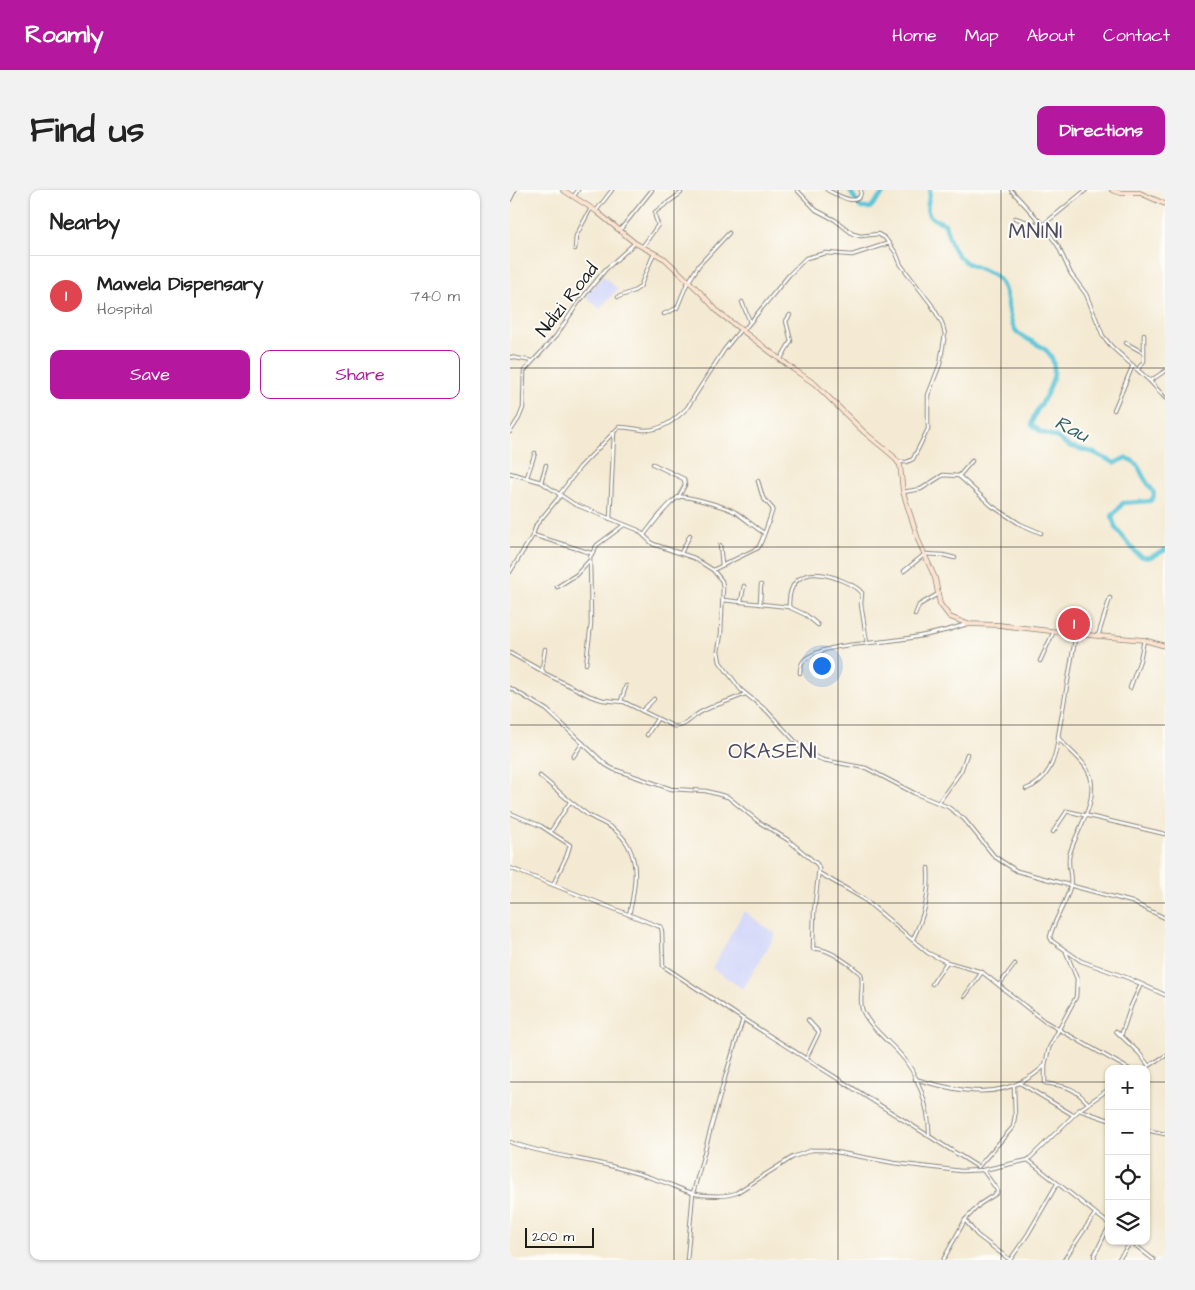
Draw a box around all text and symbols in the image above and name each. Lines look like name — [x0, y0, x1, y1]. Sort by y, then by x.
text: Roamly — [25, 18, 103, 52]
text: Home — [892, 23, 937, 48]
text: Map — [965, 23, 999, 48]
text: About — [1027, 23, 1075, 48]
text: Contact — [1103, 23, 1170, 48]
text: Find us — [30, 106, 144, 155]
button: Directions — [1037, 106, 1165, 155]
text: Nearby — [50, 208, 120, 237]
district label: MNINI — [1008, 217, 1064, 246]
street label: Ndizi Road — [529, 257, 605, 343]
text: Mawela Dispensary — [97, 271, 264, 298]
text: 1 — [65, 285, 67, 307]
text: 740 m — [410, 285, 460, 307]
text: Hospital — [97, 298, 152, 320]
button: Save — [50, 350, 250, 399]
button: Share — [260, 350, 460, 399]
water label: Rau — [1050, 409, 1095, 450]
pin: 1 — [1058, 605, 1090, 643]
your location — [809, 653, 835, 679]
district label: OKASENI — [728, 737, 818, 766]
map controls — [1105, 1065, 1150, 1245]
button: + — [1105, 1065, 1150, 1110]
button: − — [1105, 1110, 1150, 1155]
button: locate — [1105, 1155, 1150, 1200]
button: layers — [1105, 1200, 1150, 1245]
scale bar — [525, 1225, 594, 1248]
text: 200 m — [532, 1227, 574, 1247]

